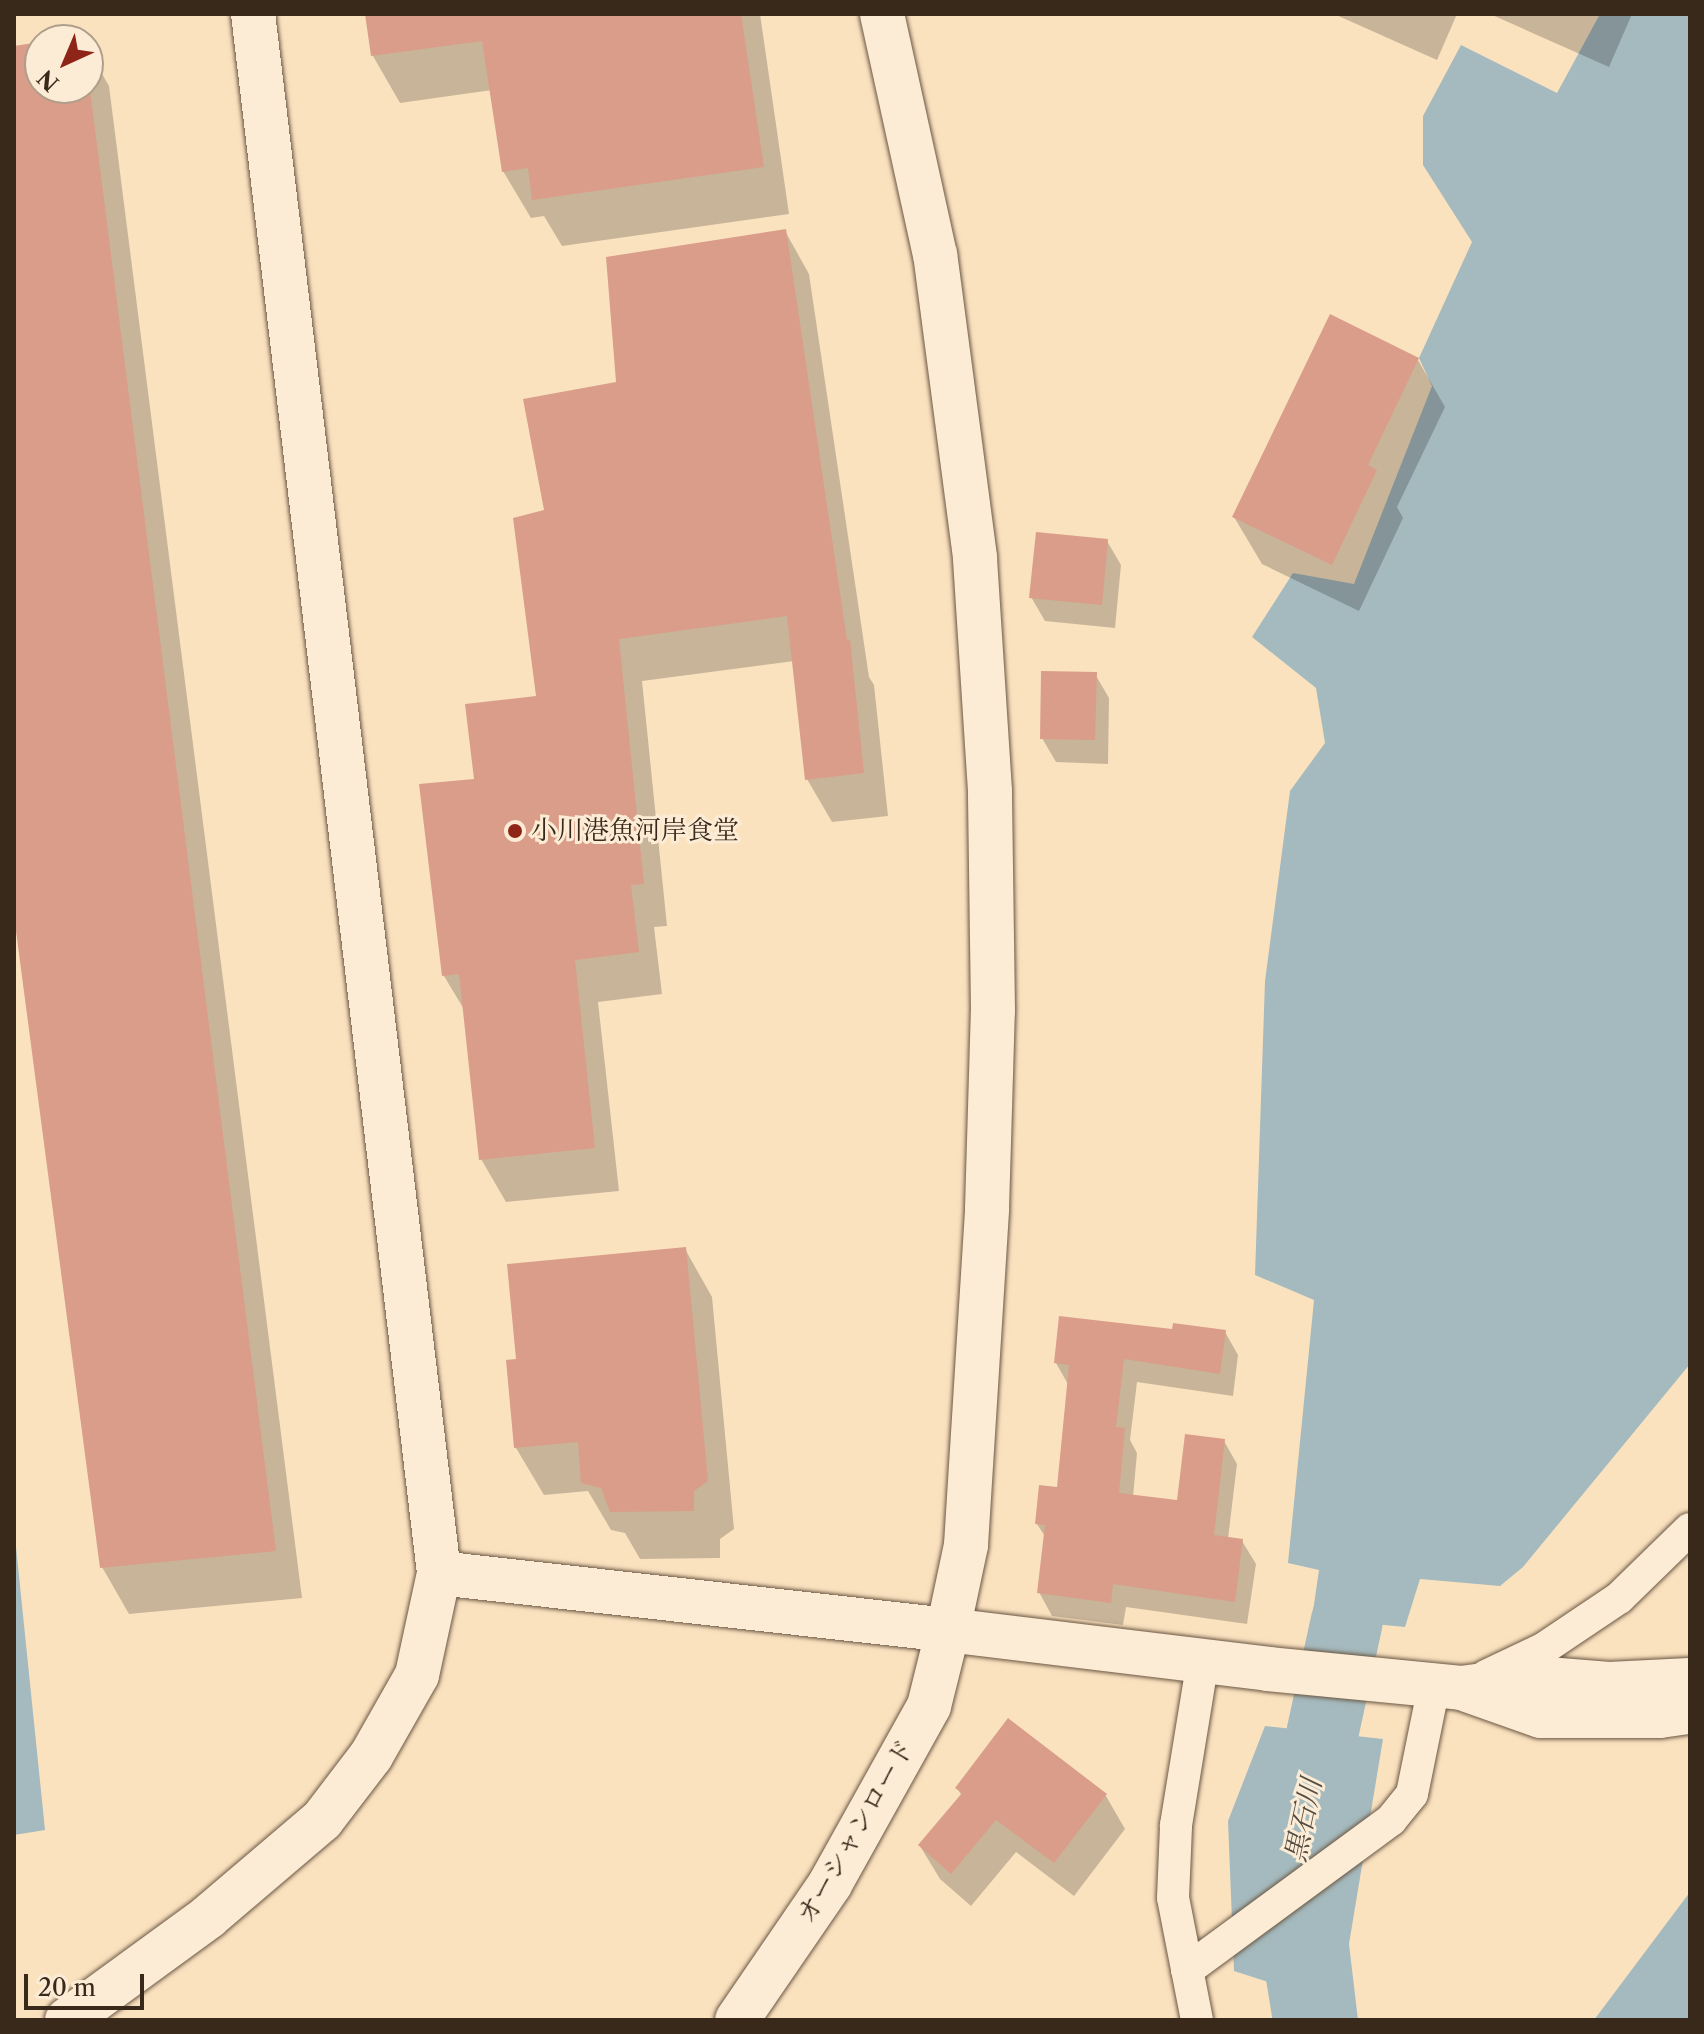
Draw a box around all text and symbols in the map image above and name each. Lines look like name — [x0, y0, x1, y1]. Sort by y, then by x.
north arrow — [24, 24, 104, 104]
text: N — [32, 64, 65, 97]
place label: 小川港魚河岸食堂 — [531, 815, 739, 847]
marker: 小川港魚河岸食堂 — [506, 822, 524, 840]
street label: オーシャンロード — [790, 1734, 922, 1930]
water label: 黒石川 — [1278, 1775, 1328, 1865]
scale bar — [28, 1958, 148, 2008]
text: 20 m — [38, 1973, 96, 2002]

